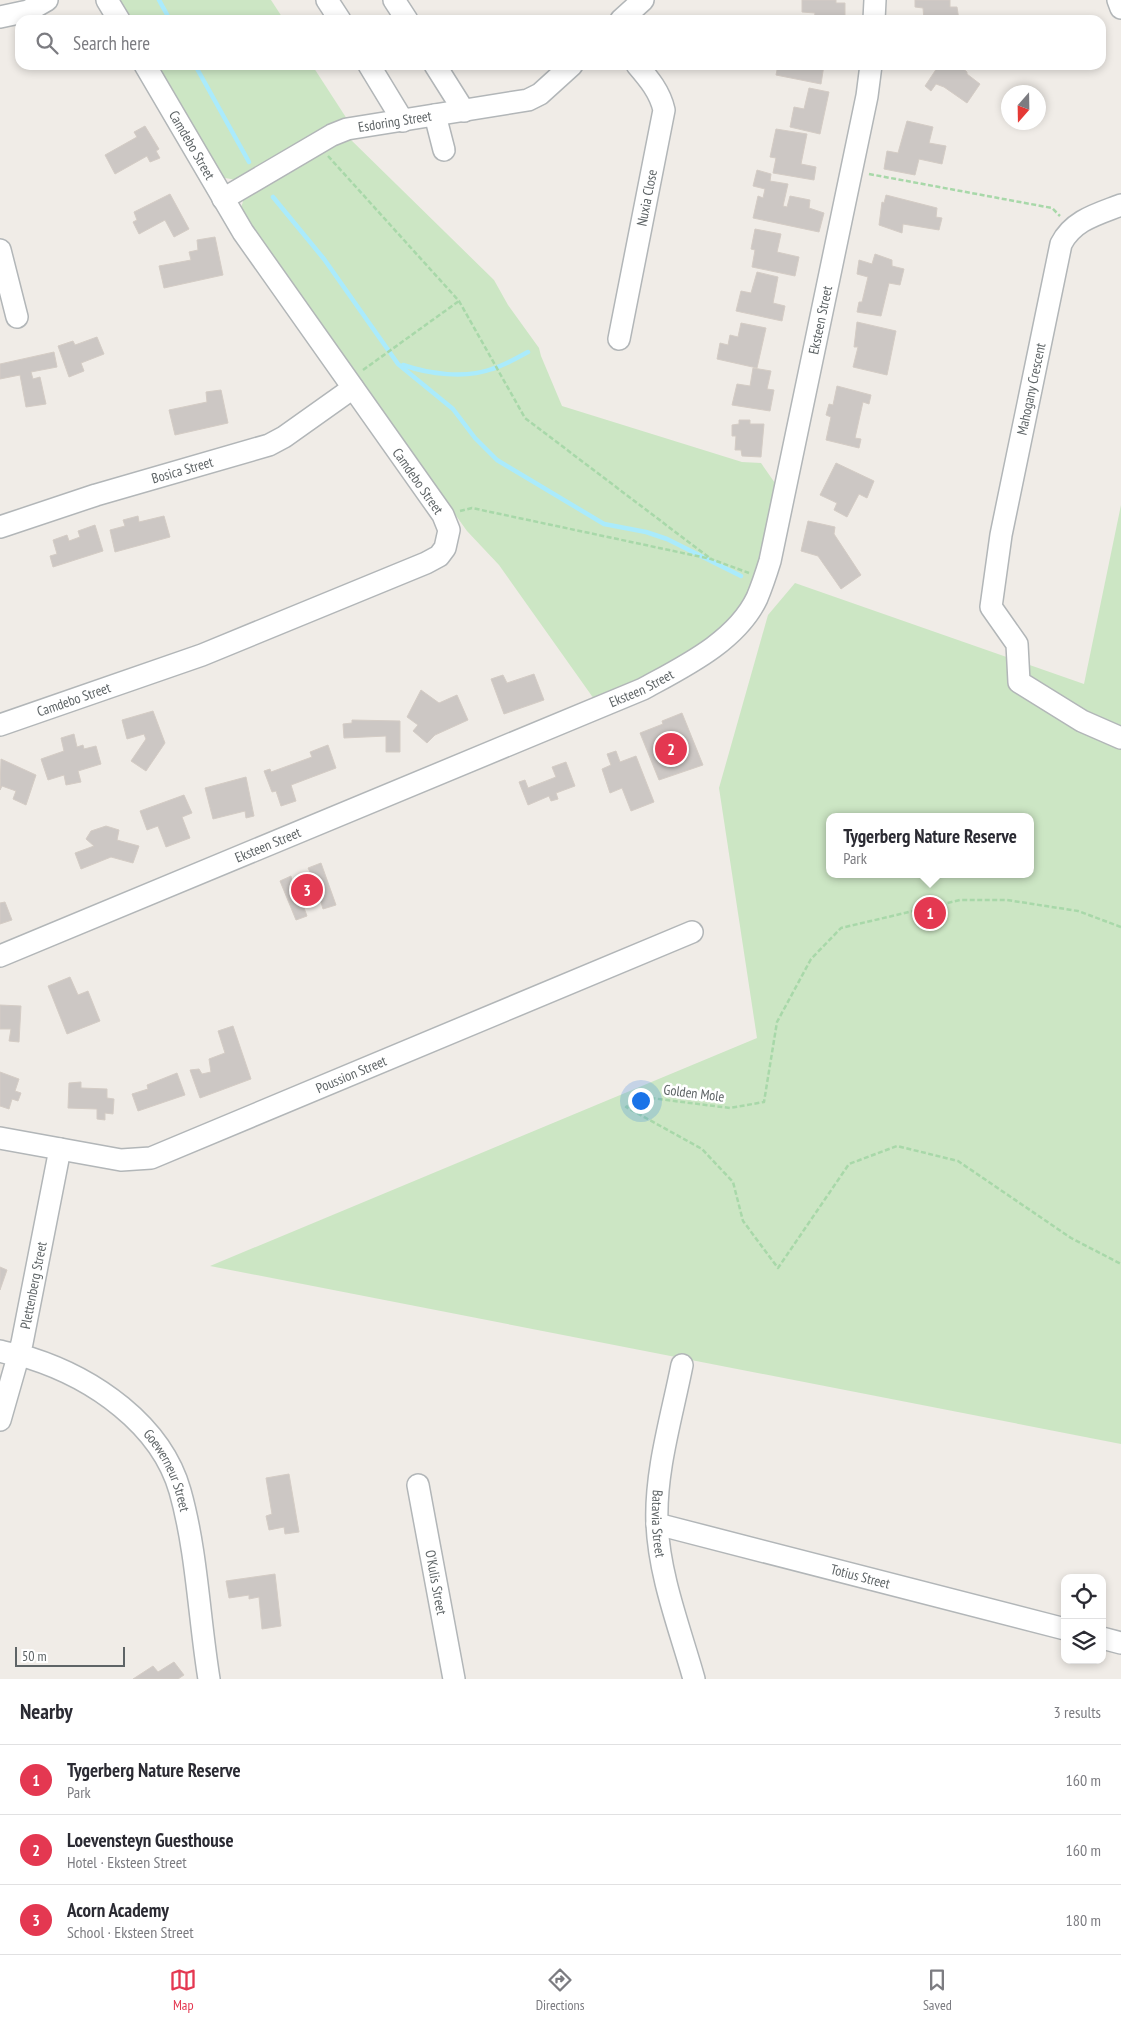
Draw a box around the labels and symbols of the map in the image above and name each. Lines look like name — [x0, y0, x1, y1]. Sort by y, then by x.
north arrow — [1001, 85, 1046, 130]
street label: Camdebo Street — [165, 107, 219, 183]
street label: Esdoring Street — [357, 107, 433, 136]
street label: Nuxia Close — [632, 168, 661, 228]
street label: Eksteen Street — [804, 284, 836, 356]
street label: Mahogany Crescent — [1012, 341, 1050, 437]
street label: Camdebo Street — [389, 444, 447, 518]
street label: Bosica Street — [149, 453, 215, 487]
street label: Eksteen Street — [606, 665, 677, 711]
street label: Camdebo Street — [34, 678, 113, 721]
pin: 2 — [655, 730, 687, 768]
street label: Eksteen Street — [232, 823, 304, 866]
pin: 3 — [291, 871, 323, 909]
pin: 1 — [914, 894, 946, 932]
street label: Poussion Street — [313, 1052, 389, 1097]
street label: Golden Mole — [663, 1080, 726, 1106]
your location — [628, 1088, 654, 1114]
street label: Plettenberg Street — [16, 1240, 51, 1330]
street label: Goewerneur Street — [140, 1425, 194, 1514]
street label: Batavia Street — [648, 1489, 670, 1559]
street label: O'Kulis Street — [421, 1548, 451, 1616]
street label: Totius Street — [829, 1560, 892, 1593]
scale bar — [15, 1644, 125, 1667]

